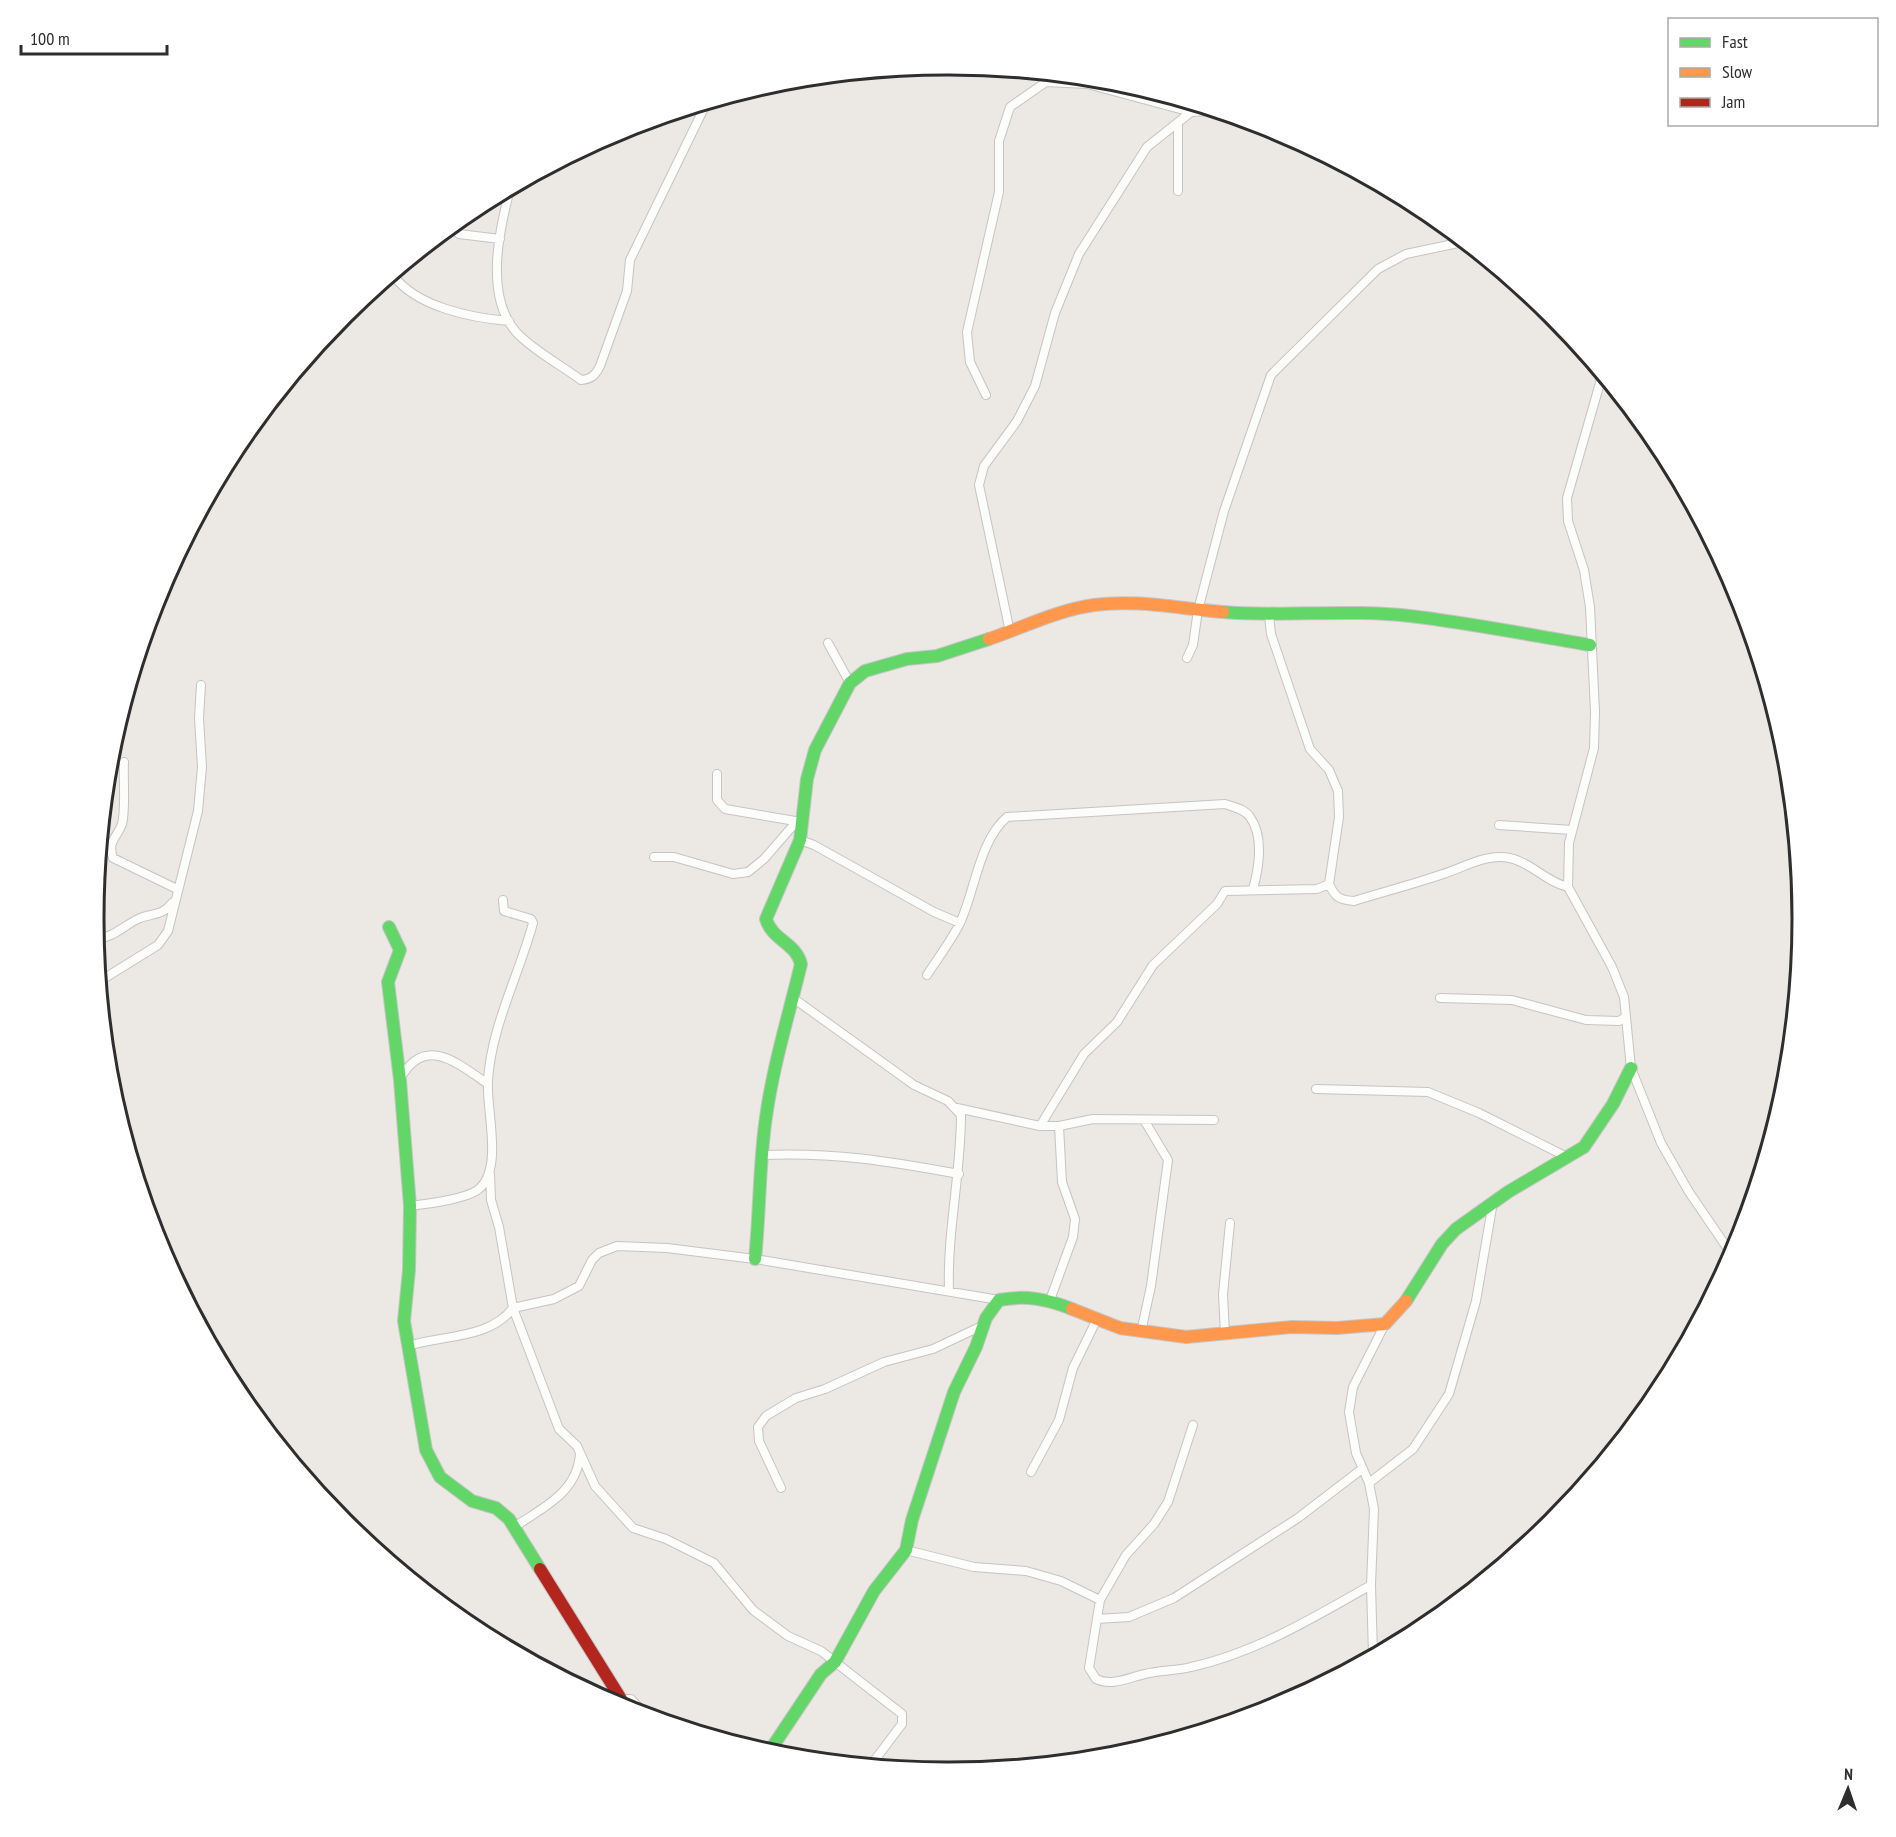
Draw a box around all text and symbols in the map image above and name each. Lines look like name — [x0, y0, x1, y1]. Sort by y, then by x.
scale bar — [21, 18, 166, 56]
legend — [1668, 18, 1878, 126]
text: 100 m — [30, 27, 70, 50]
text: Fast — [1722, 30, 1748, 53]
text: Slow — [1722, 60, 1753, 83]
text: Jam — [1721, 90, 1745, 113]
north arrow — [1818, 1759, 1878, 1819]
text: N — [1844, 1764, 1853, 1784]

